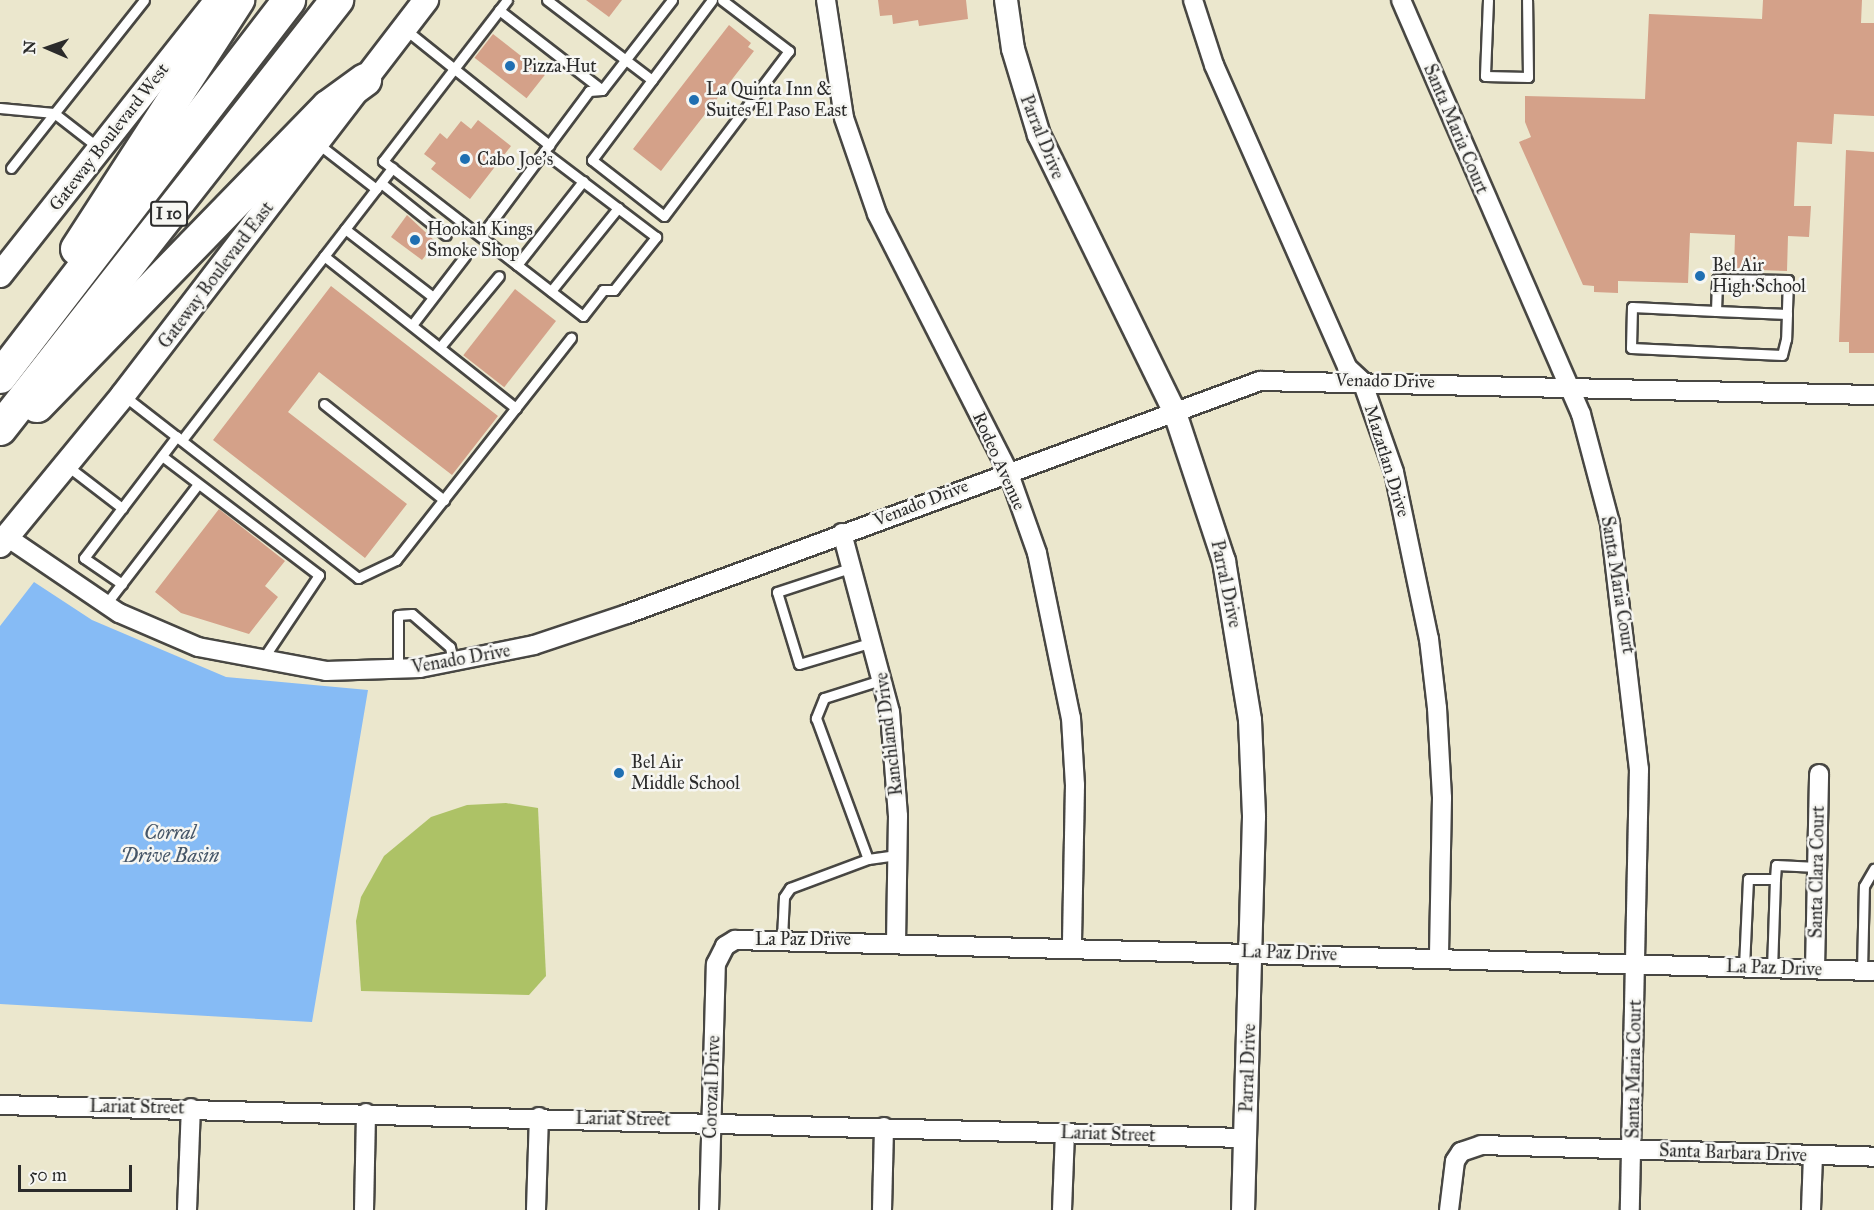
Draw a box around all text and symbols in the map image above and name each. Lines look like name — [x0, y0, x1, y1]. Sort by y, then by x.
north arrow — [18, 18, 78, 78]
text: N — [20, 40, 39, 54]
place label: Pizza Hut — [522, 55, 597, 77]
street label: Gateway Boulevard West — [45, 59, 173, 215]
marker: Pizza Hut — [503, 59, 517, 73]
street label: Santa Maria Court — [1419, 61, 1493, 197]
place label: La Quinta Inn & Suites El Paso East — [706, 79, 847, 122]
street label: Parral Drive — [1015, 92, 1069, 182]
marker: La Quinta Inn & Suites El Paso East — [687, 93, 701, 107]
place label: Cabo Joe's — [477, 148, 553, 170]
marker: Cabo Joe's — [458, 152, 472, 166]
street label: Gateway Boulevard East — [154, 197, 278, 353]
road number: I 10 — [150, 201, 188, 227]
place label: Hookah Kings Smoke Shop — [427, 219, 533, 262]
marker: Hookah Kings Smoke Shop — [408, 233, 422, 247]
place label: Bel Air High School — [1712, 255, 1806, 298]
marker: Bel Air High School — [1693, 269, 1707, 283]
street label: Venado Drive — [1335, 369, 1435, 393]
street label: Mazatlan Drive — [1360, 402, 1414, 520]
street label: Rodeo Avenue — [968, 408, 1030, 514]
street label: Venado Drive — [871, 475, 971, 531]
street label: Santa Maria Court — [1596, 515, 1640, 655]
street label: Parral Drive — [1206, 538, 1246, 630]
street label: Venado Drive — [410, 640, 512, 678]
street label: Ranchland Drive — [871, 671, 907, 797]
place label: Bel Air Middle School — [631, 752, 740, 795]
marker: Bel Air Middle School — [612, 766, 626, 780]
street label: Santa Clara Court — [1805, 806, 1829, 938]
water label: Corral Drive Basin — [121, 820, 219, 867]
street label: La Paz Drive — [755, 928, 851, 950]
street label: La Paz Drive — [1241, 941, 1337, 965]
street label: La Paz Drive — [1726, 956, 1822, 980]
street label: Santa Maria Court — [1622, 999, 1646, 1139]
street label: Parral Drive — [1236, 1023, 1260, 1113]
street label: Corozal Drive — [699, 1035, 725, 1139]
street label: Lariat Street — [89, 1095, 185, 1119]
street label: Lariat Street — [575, 1107, 671, 1131]
street label: Lariat Street — [1060, 1122, 1156, 1146]
street label: Santa Barbara Drive — [1659, 1140, 1807, 1166]
scale bar — [21, 1153, 135, 1191]
text: 50 m — [29, 1164, 67, 1186]

